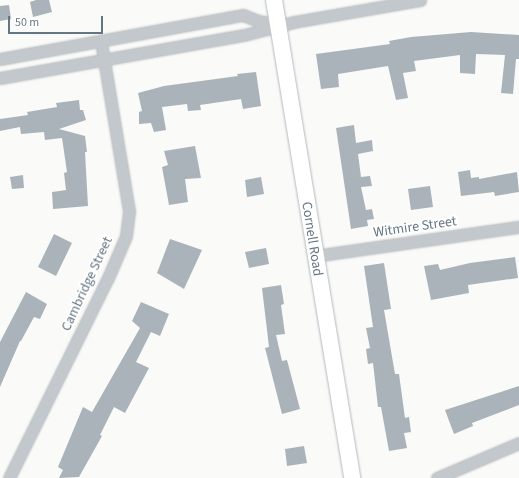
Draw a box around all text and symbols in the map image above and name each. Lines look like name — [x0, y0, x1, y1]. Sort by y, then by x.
scale bar — [10, 8, 105, 34]
text: 50 m — [15, 14, 39, 31]
street label: Cornell Road — [298, 201, 326, 277]
street label: Witmire Street — [372, 213, 458, 241]
street label: Cambridge Street — [58, 234, 116, 334]

